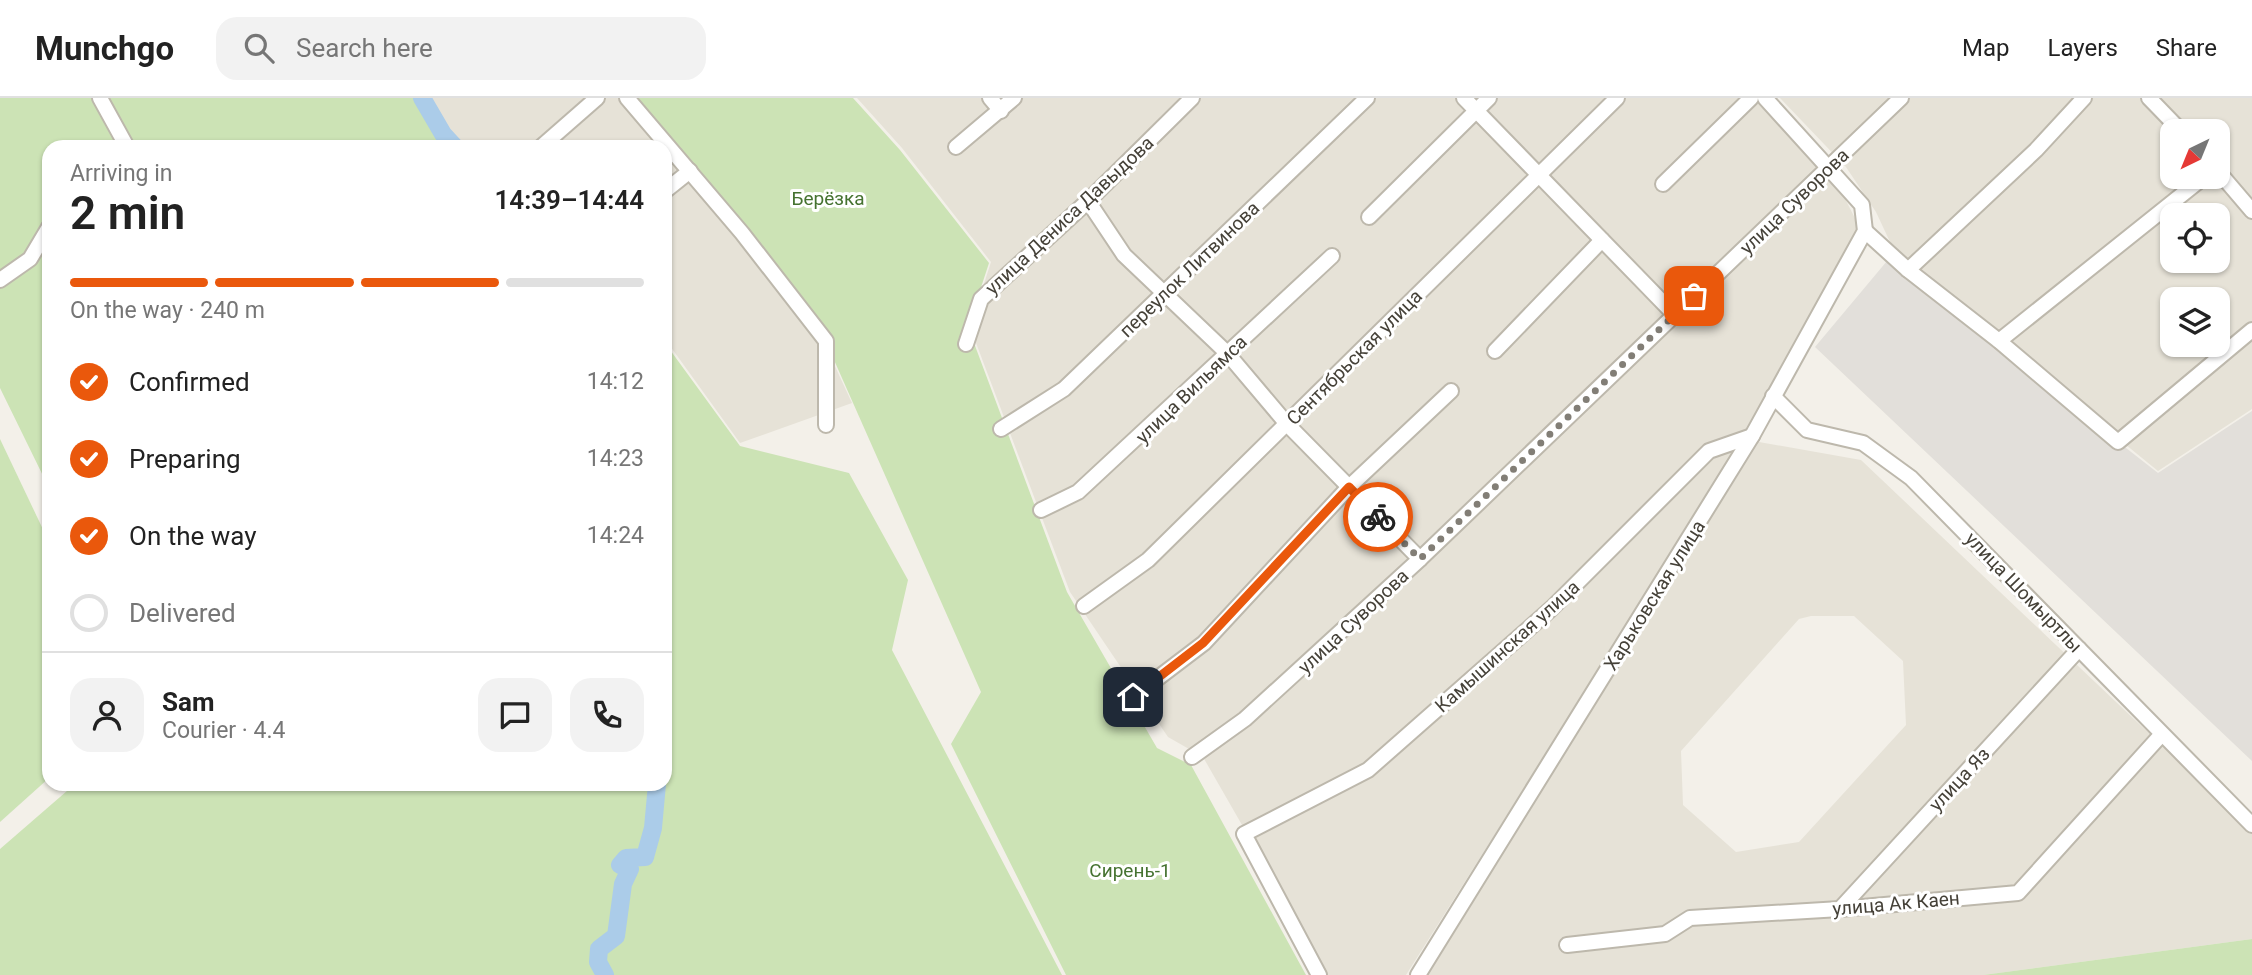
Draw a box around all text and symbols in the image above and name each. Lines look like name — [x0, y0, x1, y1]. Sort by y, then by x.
search box — [216, 17, 706, 80]
text: Munchgo — [35, 29, 174, 68]
icon: search — [240, 29, 278, 67]
text: Search here — [296, 33, 433, 63]
text: Map — [1962, 34, 2010, 62]
text: Layers — [2048, 34, 2118, 62]
text: Share — [2156, 34, 2217, 62]
north arrow — [2160, 119, 2230, 189]
map controls — [2160, 119, 2230, 357]
street label: улица Дениса Давыдова — [980, 131, 1158, 299]
street label: улица Суворова — [1735, 144, 1854, 259]
text: Arriving in — [70, 160, 173, 187]
text: 14:39–14:44 — [494, 185, 644, 215]
text: 2 min — [70, 186, 185, 240]
park label: Берёзка — [791, 187, 865, 210]
street label: переулок Литвинова — [1115, 197, 1264, 342]
button: locate — [2160, 203, 2230, 273]
pin — [1664, 266, 1724, 326]
icon: bag — [1675, 277, 1713, 315]
street label: Сентябрьская улица — [1282, 285, 1427, 430]
button: layers — [2160, 287, 2230, 357]
text: On the way · 240 m — [70, 297, 265, 324]
street label: улица Вильямса — [1131, 330, 1252, 448]
icon: check — [70, 363, 108, 401]
text: Confirmed — [129, 367, 250, 397]
text: 14:12 — [587, 368, 644, 395]
icon: check — [70, 440, 108, 478]
text: Preparing — [129, 444, 241, 474]
text: 14:23 — [587, 445, 644, 472]
courier — [1343, 482, 1413, 552]
icon: bike — [1359, 498, 1397, 536]
street label: Харьковская улица — [1599, 516, 1710, 675]
icon: check — [70, 517, 108, 555]
text: On the way — [129, 521, 257, 551]
text: 14:24 — [587, 522, 644, 549]
street label: улица Шомыртлы — [1960, 527, 2087, 657]
street label: улица Суворова — [1293, 564, 1413, 678]
street label: Камышинская улица — [1430, 575, 1584, 717]
text: Delivered — [129, 598, 236, 628]
pin — [1103, 667, 1163, 727]
button: person — [70, 678, 144, 752]
button: chat — [478, 678, 552, 752]
button: phone — [570, 678, 644, 752]
icon: home — [1114, 678, 1152, 716]
text: Sam — [162, 687, 214, 717]
text: Courier · 4.4 — [162, 717, 285, 744]
street label: улица Яз — [1924, 743, 1995, 816]
park label: Сирень-1 — [1089, 859, 1171, 882]
street label: улица Ак Каен — [1831, 886, 1961, 921]

